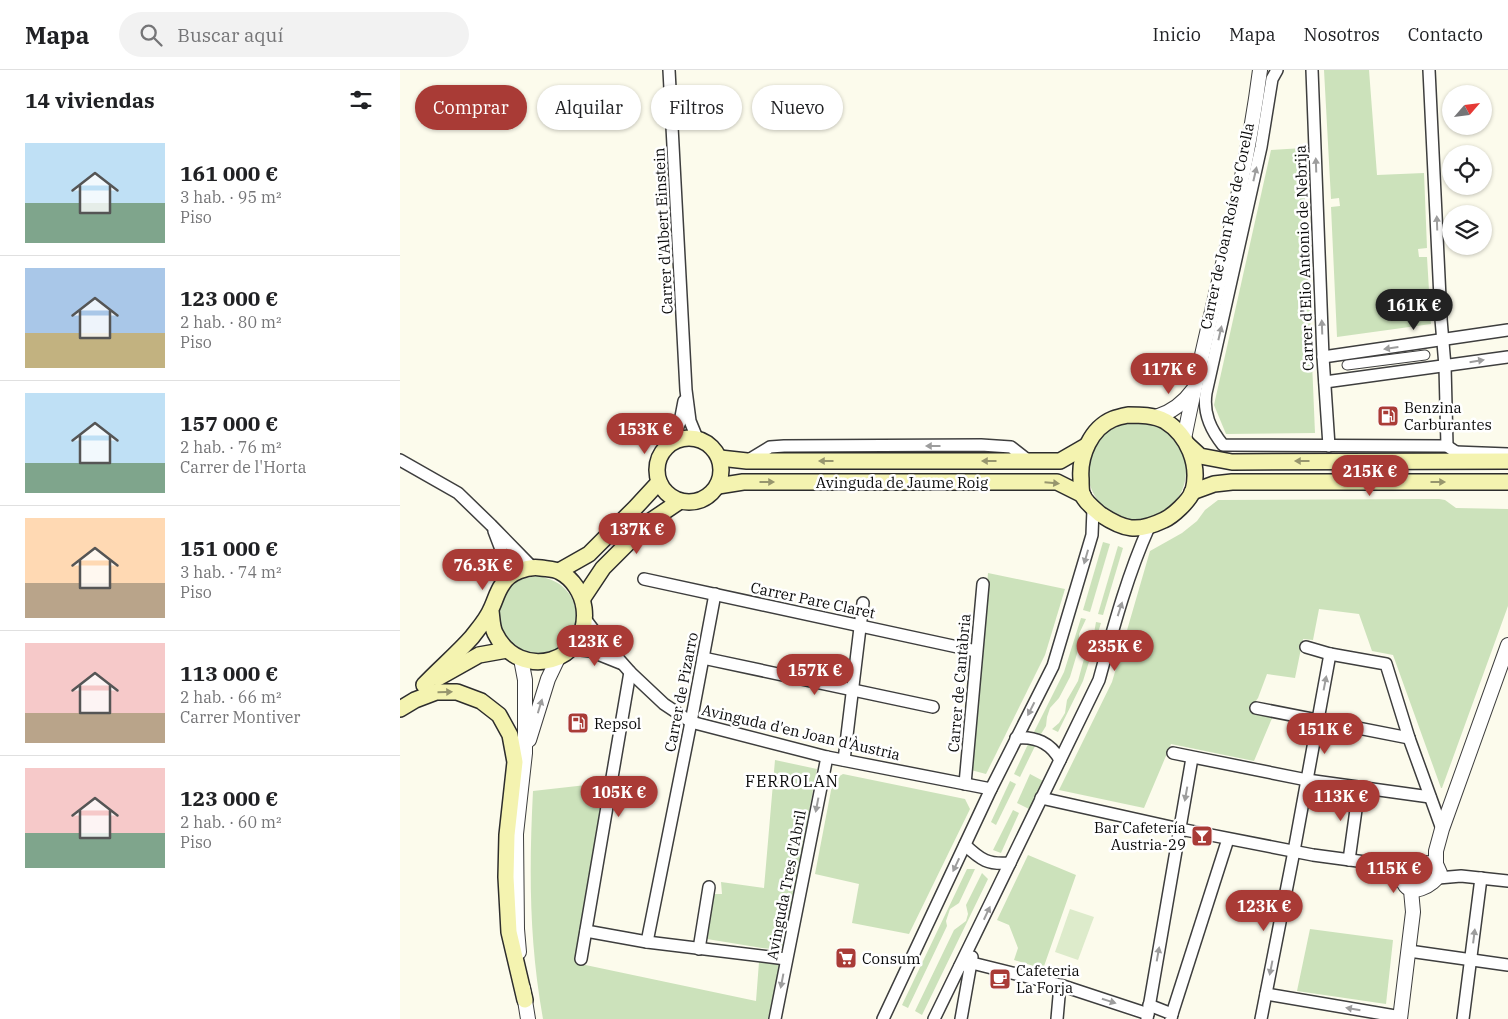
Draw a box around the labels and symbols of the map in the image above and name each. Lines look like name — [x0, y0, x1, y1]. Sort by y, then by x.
north arrow — [1442, 85, 1492, 135]
street label: Carrer de Joan Roís de Corella — [1196, 121, 1258, 331]
street label: Carrer d'Elio Antonio de Nebrija — [1291, 145, 1317, 371]
street label: Carrer d'Albert Einstein — [649, 147, 677, 315]
one-way arrow — [1311, 156, 1319, 172]
one-way arrow — [1251, 166, 1259, 182]
one-way arrow — [1432, 215, 1440, 231]
pin: 161K € — [1373, 288, 1455, 331]
one-way arrow — [1318, 319, 1326, 335]
one-way arrow — [1216, 325, 1224, 340]
one-way arrow — [1382, 344, 1398, 352]
pin: 117K € — [1128, 352, 1210, 395]
one-way arrow — [1469, 357, 1485, 365]
place label: Benzina Carburantes — [1404, 398, 1492, 434]
fuel station icon: Benzina Carburantes — [1376, 404, 1400, 428]
pin: 153K € — [604, 412, 686, 455]
one-way arrow — [925, 442, 941, 450]
pin: 215K € — [1329, 454, 1411, 497]
one-way arrow — [818, 457, 834, 465]
one-way arrow — [980, 457, 996, 465]
one-way arrow — [1294, 457, 1310, 465]
street label: Avinguda de Jaume Roig — [816, 473, 988, 492]
one-way arrow — [759, 478, 775, 486]
one-way arrow — [1430, 478, 1446, 486]
one-way arrow — [1044, 479, 1060, 487]
pin: 137K € — [596, 512, 678, 555]
pin: 76.3K € — [437, 548, 529, 591]
one-way arrow — [1081, 549, 1089, 564]
street label: Carrer Pare Claret — [749, 577, 877, 623]
one-way arrow — [1116, 601, 1124, 616]
street label: Carrer de Cantàbria — [943, 613, 975, 753]
pin: 123K € — [554, 624, 636, 667]
pin: 235K € — [1074, 630, 1156, 672]
street label: Carrer de Pizarro — [660, 631, 702, 753]
pin: 157K € — [774, 654, 856, 696]
one-way arrow — [1321, 675, 1329, 691]
one-way arrow — [437, 688, 453, 696]
one-way arrow — [536, 699, 544, 714]
street label: Avinguda d'en Joan d'Àustria — [700, 700, 902, 764]
one-way arrow — [1027, 702, 1035, 716]
fuel station icon: Repsol — [566, 711, 590, 735]
pin: 151K € — [1284, 712, 1366, 755]
place label: Repsol — [594, 714, 641, 733]
district label: FERROLAN — [745, 771, 839, 791]
pin: 105K € — [578, 776, 660, 818]
pin: 113K € — [1300, 780, 1382, 822]
one-way arrow — [1182, 786, 1190, 801]
one-way arrow — [813, 797, 821, 812]
street label: Avinguda Tres d'Abril — [762, 809, 810, 961]
place label: Bar Cafetería Austria-29 — [1094, 818, 1186, 854]
bar icon: Bar Cafetería Austria-29 — [1190, 824, 1214, 848]
pin: 115K € — [1353, 852, 1435, 894]
one-way arrow — [952, 858, 960, 872]
pin: 123K € — [1223, 890, 1305, 932]
one-way arrow — [983, 905, 991, 920]
one-way arrow — [1470, 928, 1478, 944]
one-way arrow — [1155, 945, 1163, 961]
supermarket icon: Consum — [834, 946, 858, 970]
place label: Consum — [862, 949, 921, 968]
one-way arrow — [1266, 960, 1274, 976]
place label: Cafeteria La Forja — [1016, 961, 1080, 997]
cafe icon: Cafeteria La Forja — [988, 967, 1012, 991]
one-way arrow — [777, 974, 785, 990]
one-way arrow — [1101, 997, 1116, 1005]
one-way arrow — [1344, 1004, 1360, 1012]

